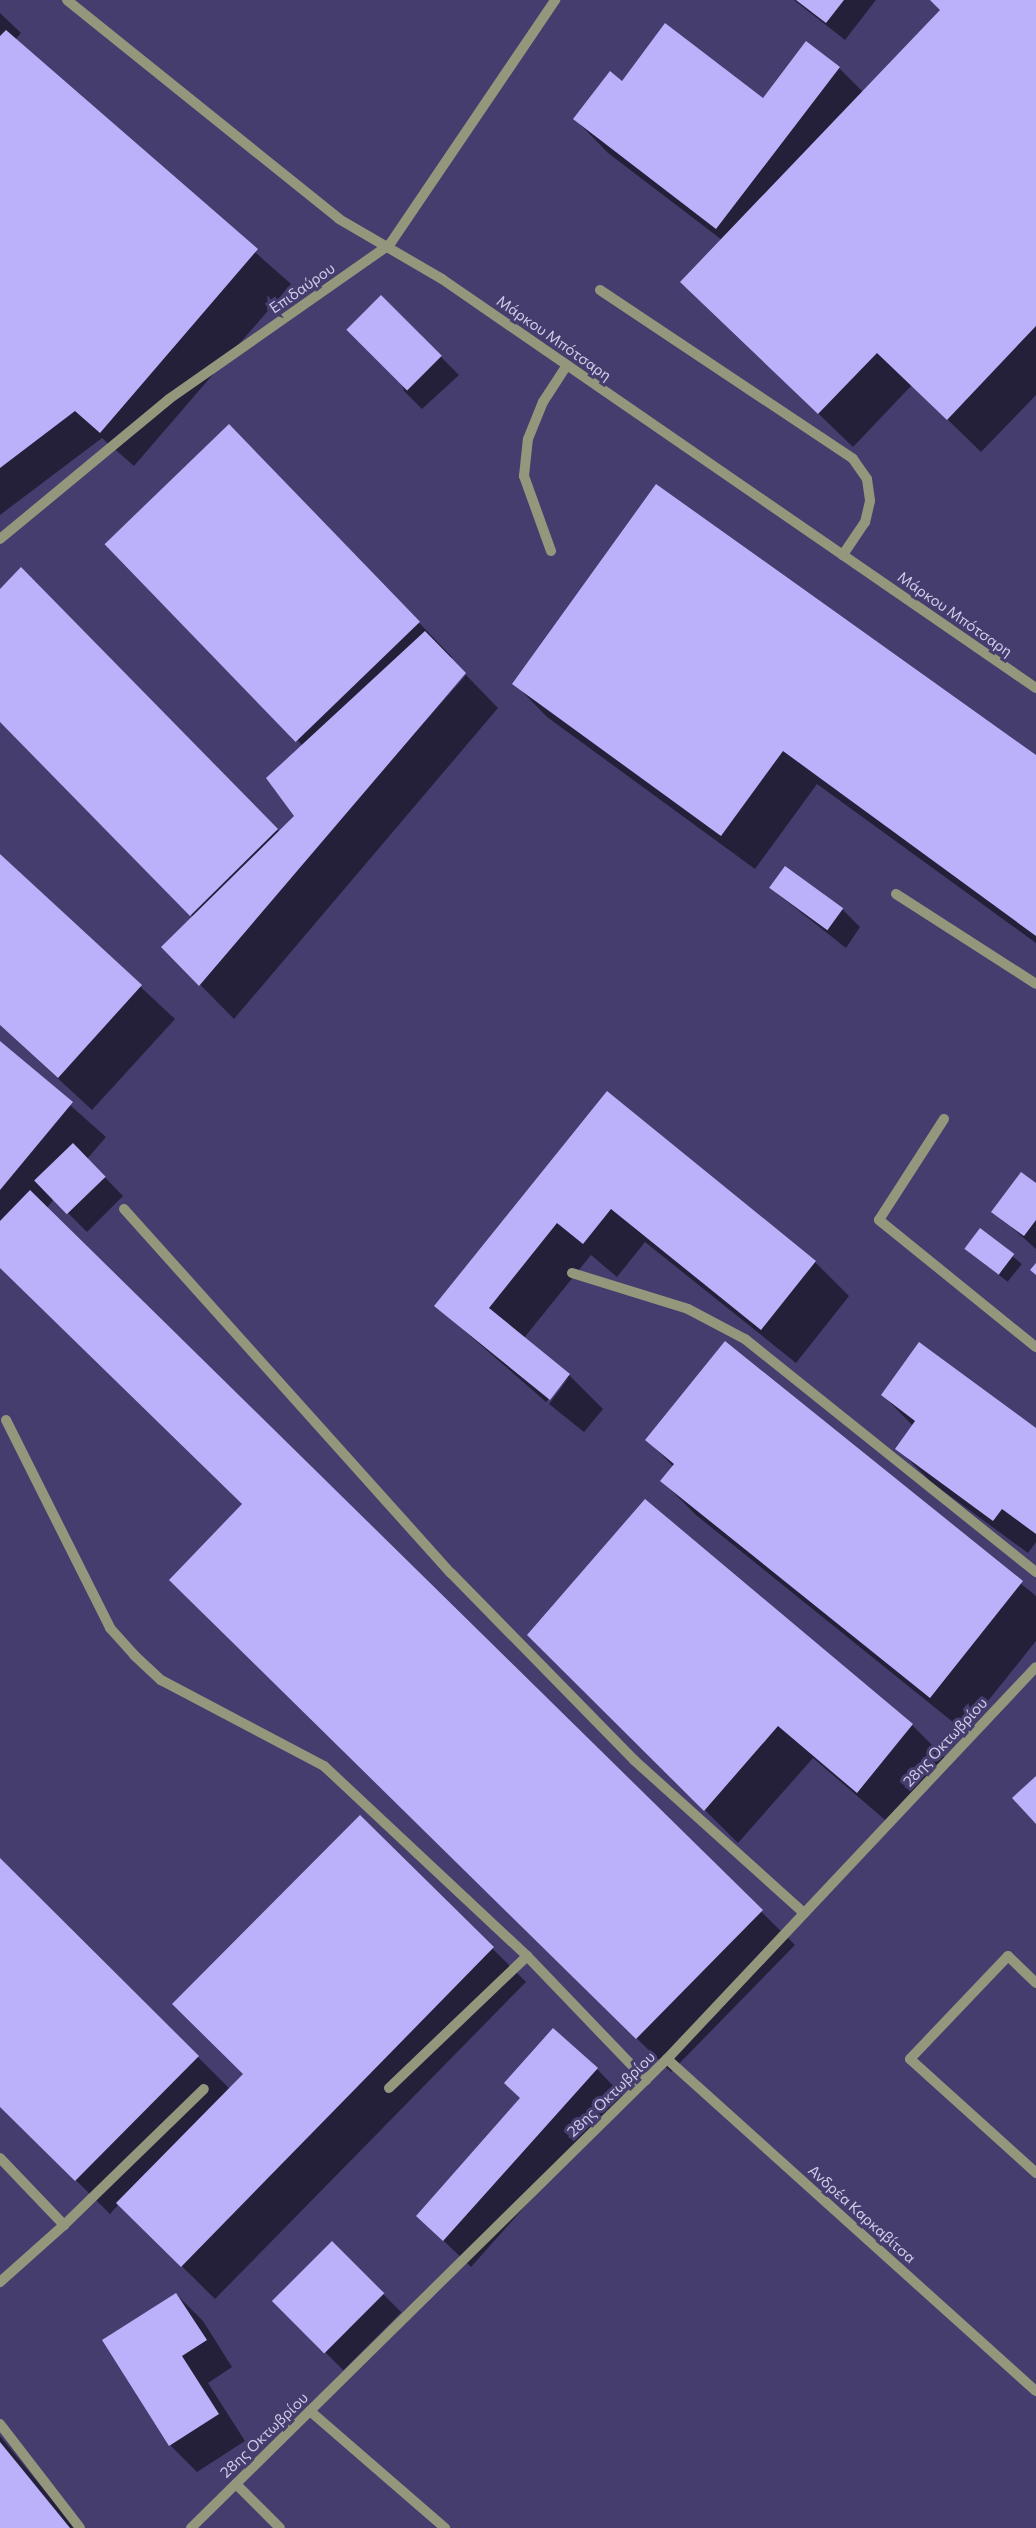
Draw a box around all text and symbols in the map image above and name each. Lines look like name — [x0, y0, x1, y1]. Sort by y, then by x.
street label: Επιδαύρου — [266, 259, 338, 317]
street label: Μάρκου Μπότσαρη — [493, 292, 615, 384]
street label: Μάρκου Μπότσαρη — [894, 568, 1016, 660]
street label: 28ης Οκτωβρίου — [899, 1694, 991, 1790]
street label: 28ης Οκτωβρίου — [563, 2048, 659, 2140]
street label: Ανδρέα Καρκαβίτσα — [805, 2161, 919, 2267]
street label: 28ης Οκτωβρίου — [216, 2389, 312, 2481]

